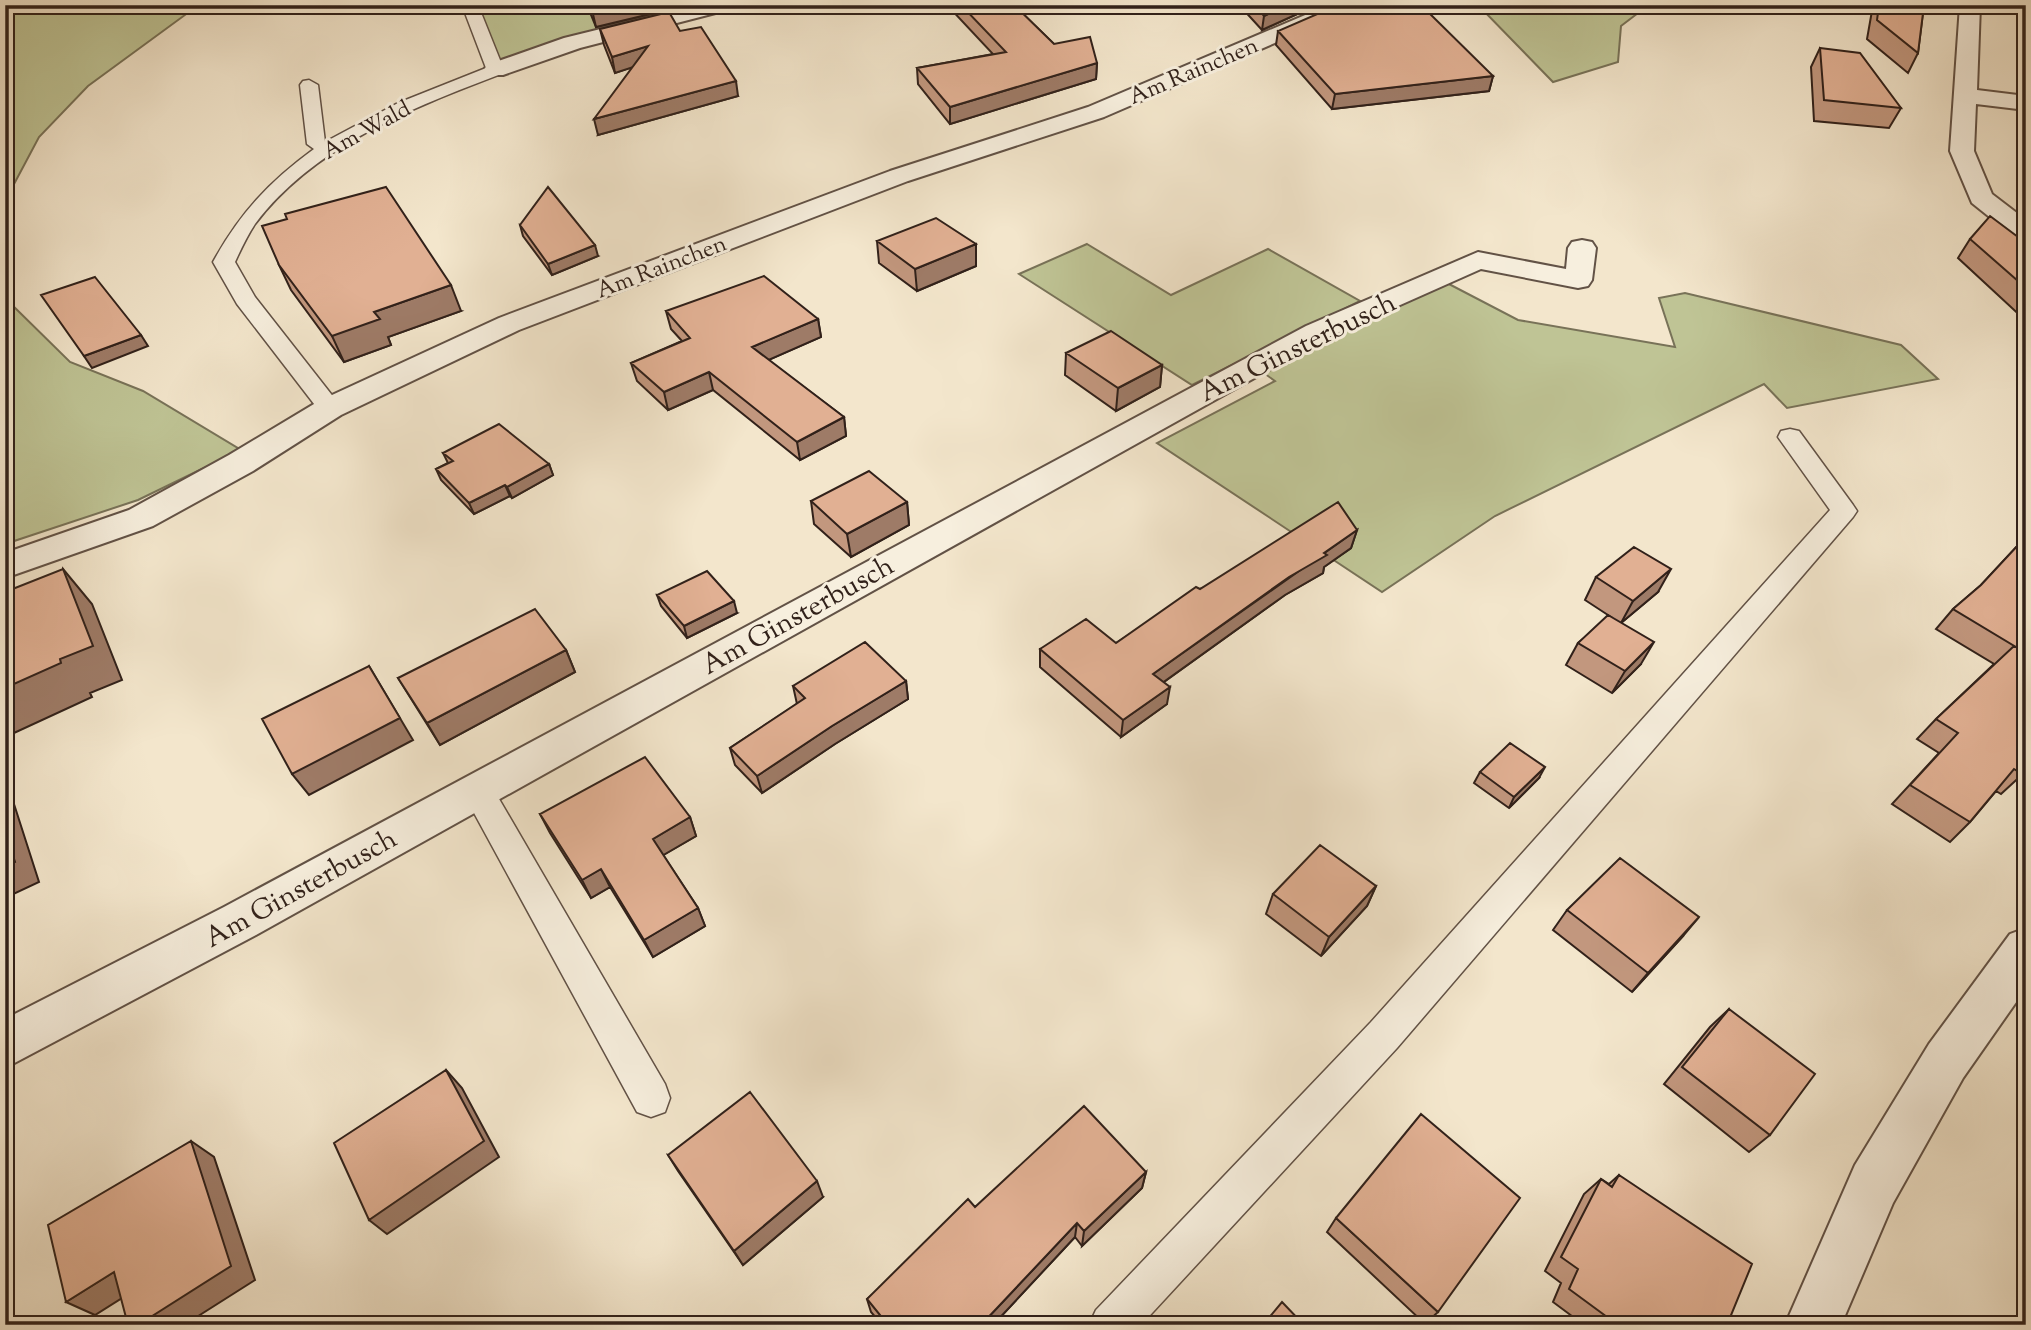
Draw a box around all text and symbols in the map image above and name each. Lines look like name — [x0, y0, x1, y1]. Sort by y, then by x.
street label: Am Rainchen — [1124, 30, 1264, 114]
street label: Am Wald — [317, 93, 417, 169]
street label: Am Rainchen — [592, 228, 732, 308]
street label: Am Ginsterbusch — [1193, 284, 1403, 414]
street label: Am Ginsterbusch — [695, 547, 902, 686]
street label: Am Ginsterbusch — [198, 820, 405, 959]

